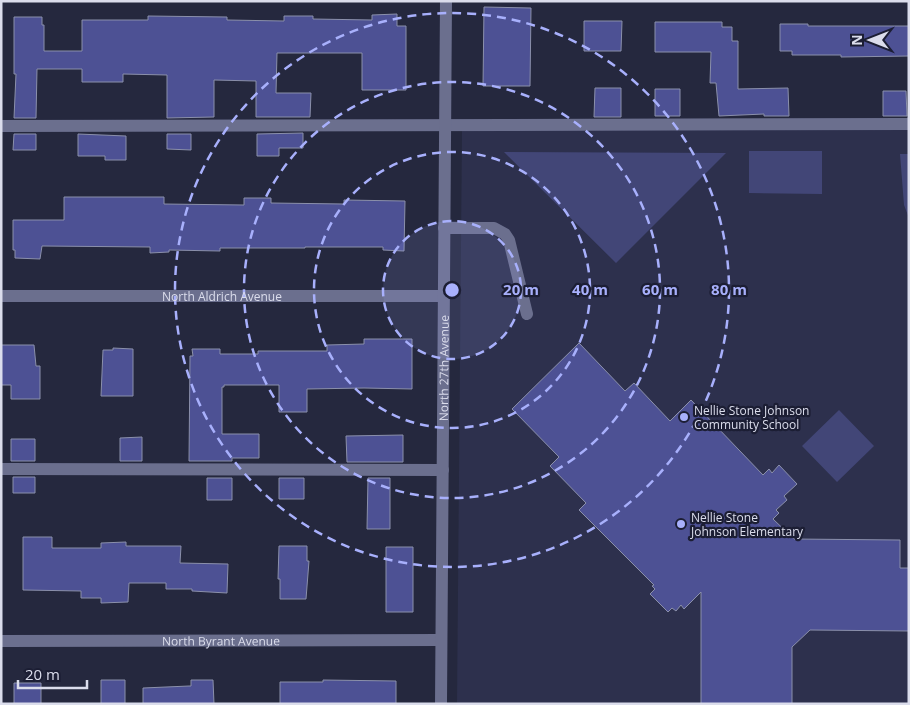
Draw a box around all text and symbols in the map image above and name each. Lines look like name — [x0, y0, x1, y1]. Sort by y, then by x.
north arrow — [845, 15, 895, 65]
text: N — [847, 34, 866, 46]
text: 20 m — [503, 279, 539, 299]
text: 40 m — [572, 279, 608, 299]
text: 60 m — [642, 279, 678, 299]
text: 80 m — [711, 279, 747, 299]
centre of rings — [443, 281, 461, 299]
street label: North Aldrich Avenue — [162, 288, 282, 305]
street label: North 27th Avenue — [435, 315, 452, 421]
place label: Nellie Stone Johnson Community School — [694, 402, 809, 433]
marker: Nellie Stone Johnson Community School — [678, 411, 690, 423]
place label: Nellie Stone Johnson Elementary — [690, 509, 804, 540]
marker: Nellie Stone Johnson Elementary — [675, 518, 687, 530]
street label: North Byrant Avenue — [162, 632, 280, 649]
scale bar — [18, 658, 86, 690]
text: 20 m — [25, 664, 60, 684]

